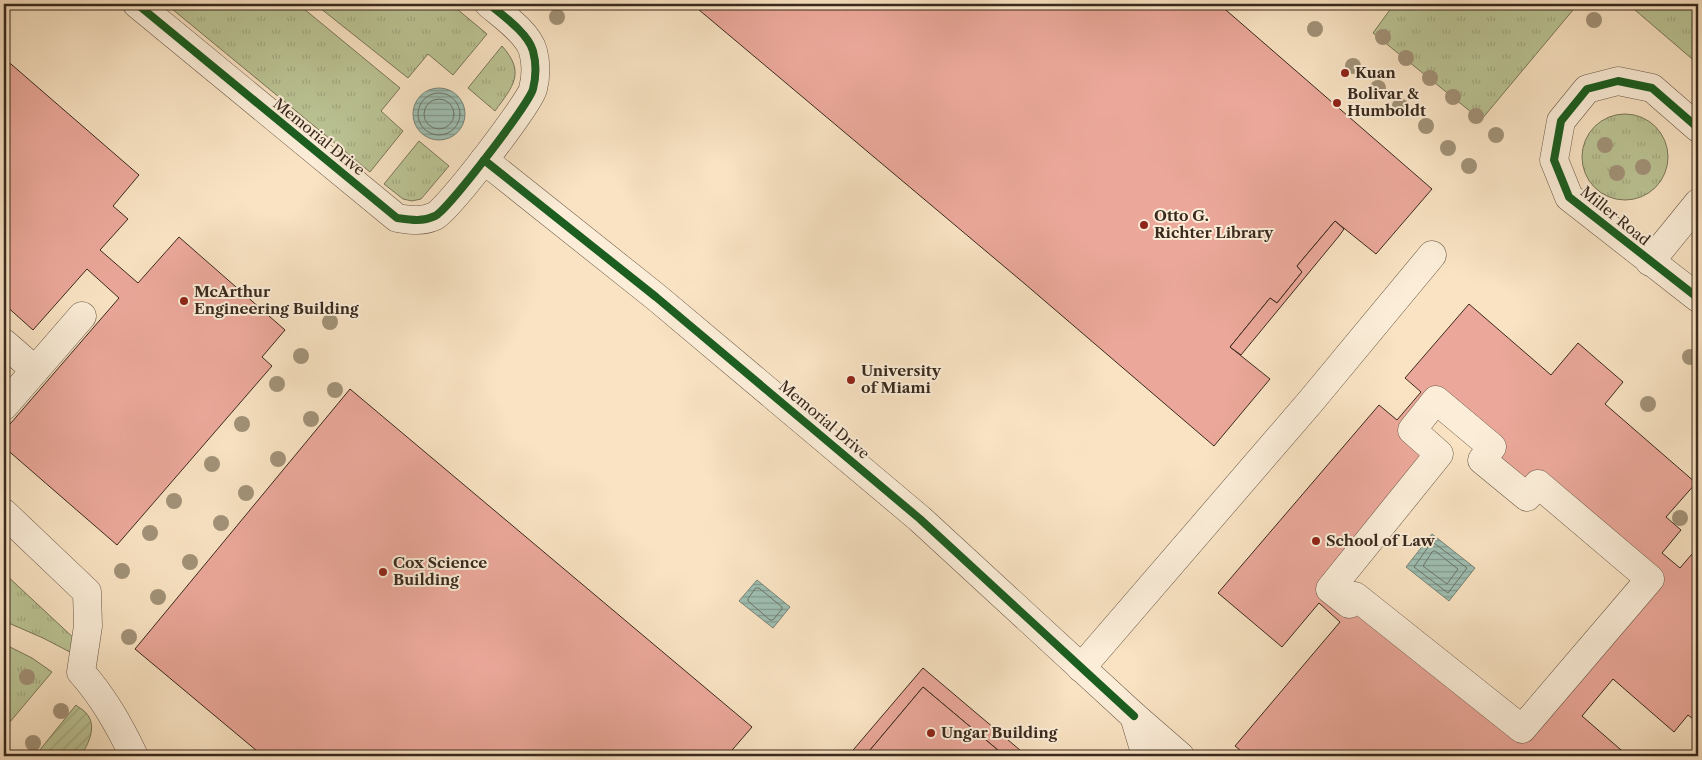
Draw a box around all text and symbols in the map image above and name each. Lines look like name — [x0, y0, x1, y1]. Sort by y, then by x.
place label: Kuan — [1355, 63, 1396, 82]
marker: Kuan — [1339, 67, 1351, 79]
place label: Bolivar & Humboldt — [1347, 84, 1426, 120]
street label: Memorial Drive — [270, 94, 369, 179]
marker: Bolivar & Humboldt — [1331, 97, 1343, 109]
street label: Miller Road — [1577, 182, 1654, 249]
place label: Otto G. Richter Library — [1154, 206, 1274, 242]
marker: Otto G. Richter Library — [1138, 219, 1150, 231]
place label: McArthur Engineering Building — [194, 282, 359, 318]
marker: McArthur Engineering Building — [178, 295, 190, 307]
place label: University of Miami — [861, 361, 942, 397]
marker: University of Miami — [845, 374, 857, 386]
street label: Memorial Drive — [775, 376, 874, 463]
place label: School of Law — [1326, 531, 1435, 550]
marker: School of Law — [1310, 535, 1322, 547]
place label: Cox Science Building — [393, 553, 487, 589]
marker: Cox Science Building — [377, 566, 389, 578]
place label: Ungar Building — [941, 723, 1058, 742]
marker: Ungar Building — [925, 727, 937, 739]

